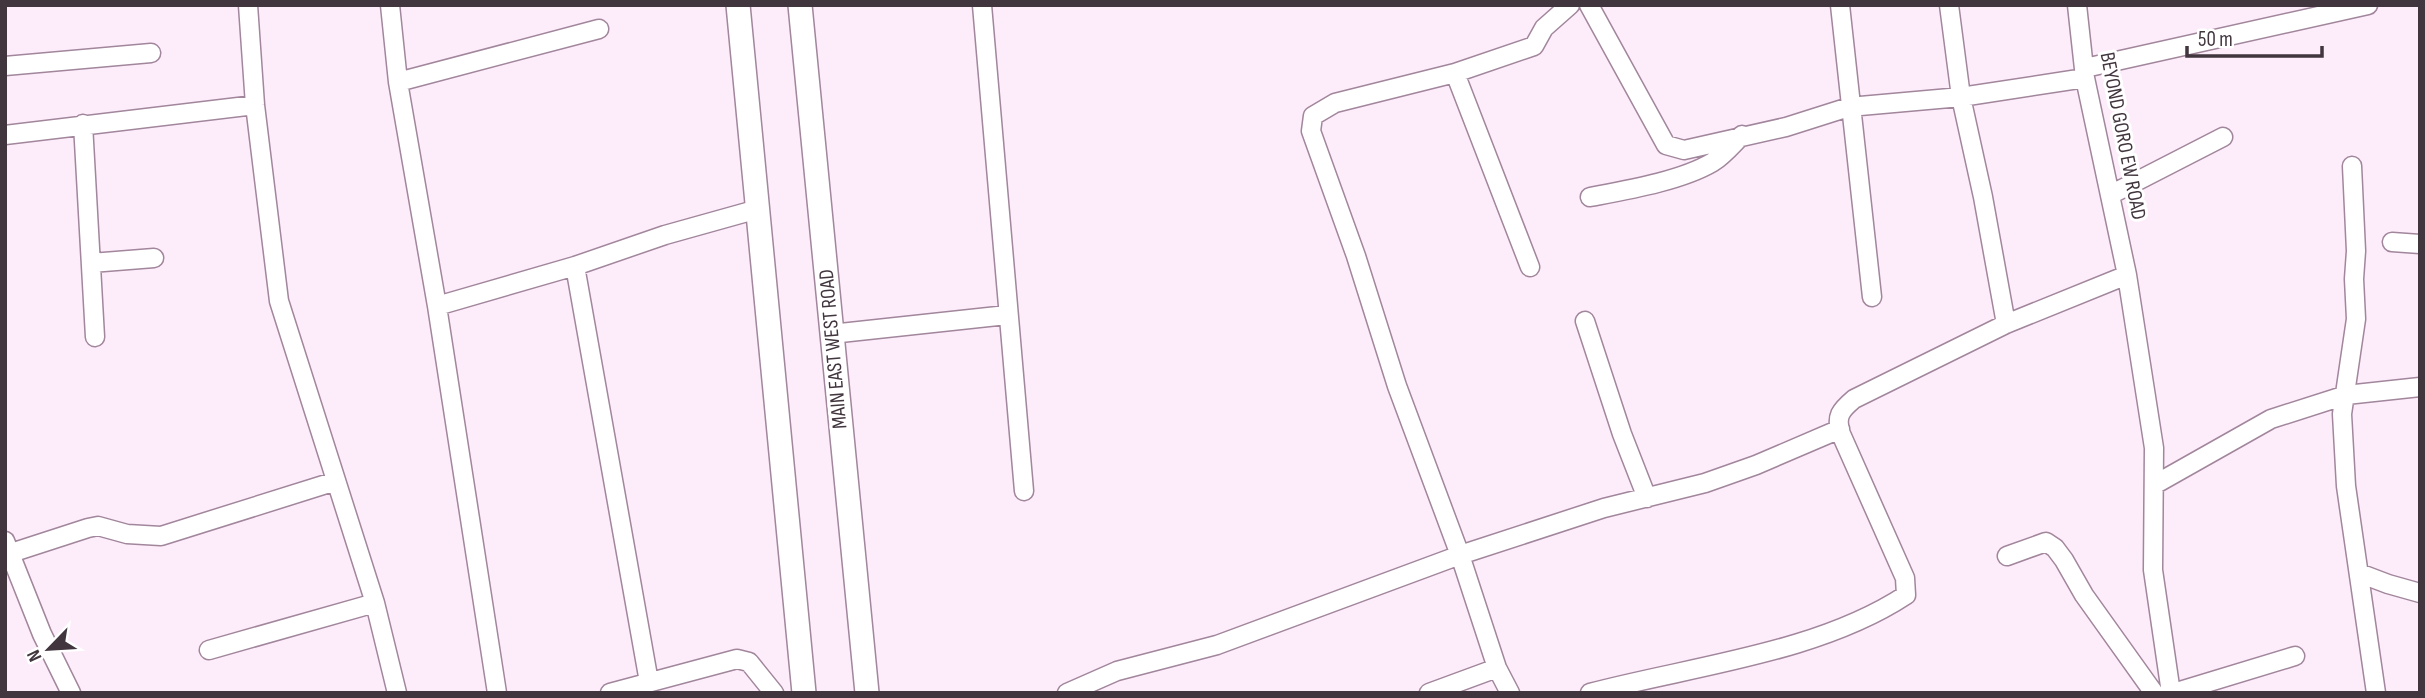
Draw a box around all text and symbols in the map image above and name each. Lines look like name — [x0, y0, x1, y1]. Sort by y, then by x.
scale bar — [2187, 14, 2322, 58]
text: 50 m — [2198, 27, 2233, 52]
street label: BEYOND GORO EW ROAD — [2095, 50, 2151, 222]
street label: MAIN EAST WEST ROAD — [814, 268, 852, 430]
north arrow — [14, 614, 84, 684]
text: N — [22, 646, 48, 665]

